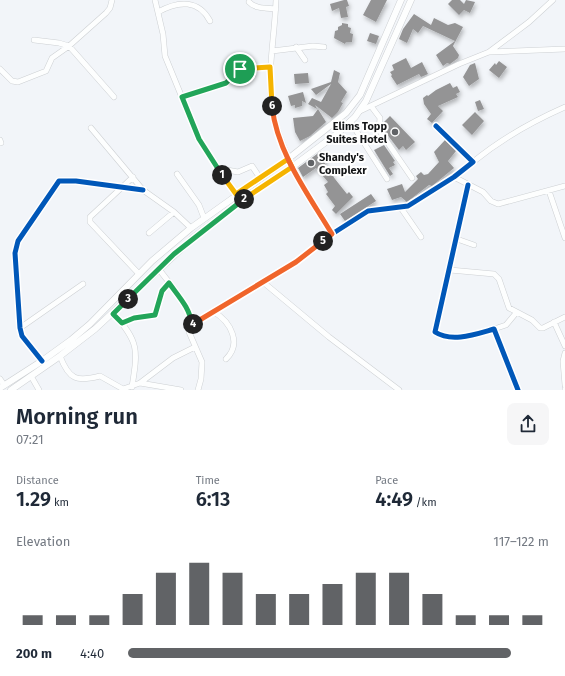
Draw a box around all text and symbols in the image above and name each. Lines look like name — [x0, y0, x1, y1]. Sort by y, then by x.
pin — [223, 52, 257, 86]
icon: arrive — [229, 58, 251, 80]
pin: 6 — [262, 96, 282, 116]
text: 6 — [269, 99, 275, 112]
place label: Elims Topp Suites Hotel — [326, 120, 388, 146]
marker: Elims Topp Suites Hotel — [390, 127, 400, 137]
place label: Shandy's Complexr — [319, 151, 367, 177]
marker: Shandy's Complexr — [306, 158, 316, 168]
pin: 1 — [212, 165, 232, 185]
text: 1 — [219, 168, 225, 181]
pin: 2 — [234, 189, 254, 209]
text: 2 — [241, 192, 247, 205]
pin: 5 — [313, 231, 333, 251]
text: 5 — [320, 234, 326, 247]
pin: 3 — [118, 289, 138, 309]
text: 3 — [125, 292, 131, 305]
pin: 4 — [183, 314, 203, 334]
text: 4 — [190, 317, 196, 330]
text: Morning run — [16, 403, 138, 430]
button: share — [507, 403, 549, 445]
text: 07:21 — [16, 432, 44, 447]
text: Distance — [16, 474, 59, 487]
text: Time — [196, 474, 220, 487]
text: Pace — [375, 474, 398, 487]
text: 1.29 — [16, 487, 51, 511]
text: 6:13 — [196, 487, 230, 511]
text: 4:49 — [375, 487, 413, 511]
text: km — [51, 496, 69, 509]
text: /km — [413, 496, 437, 509]
text: Elevation — [16, 534, 70, 549]
text: 117–122 m — [493, 534, 549, 549]
text: 200 m — [16, 646, 52, 661]
text: 4:40 — [80, 646, 104, 661]

